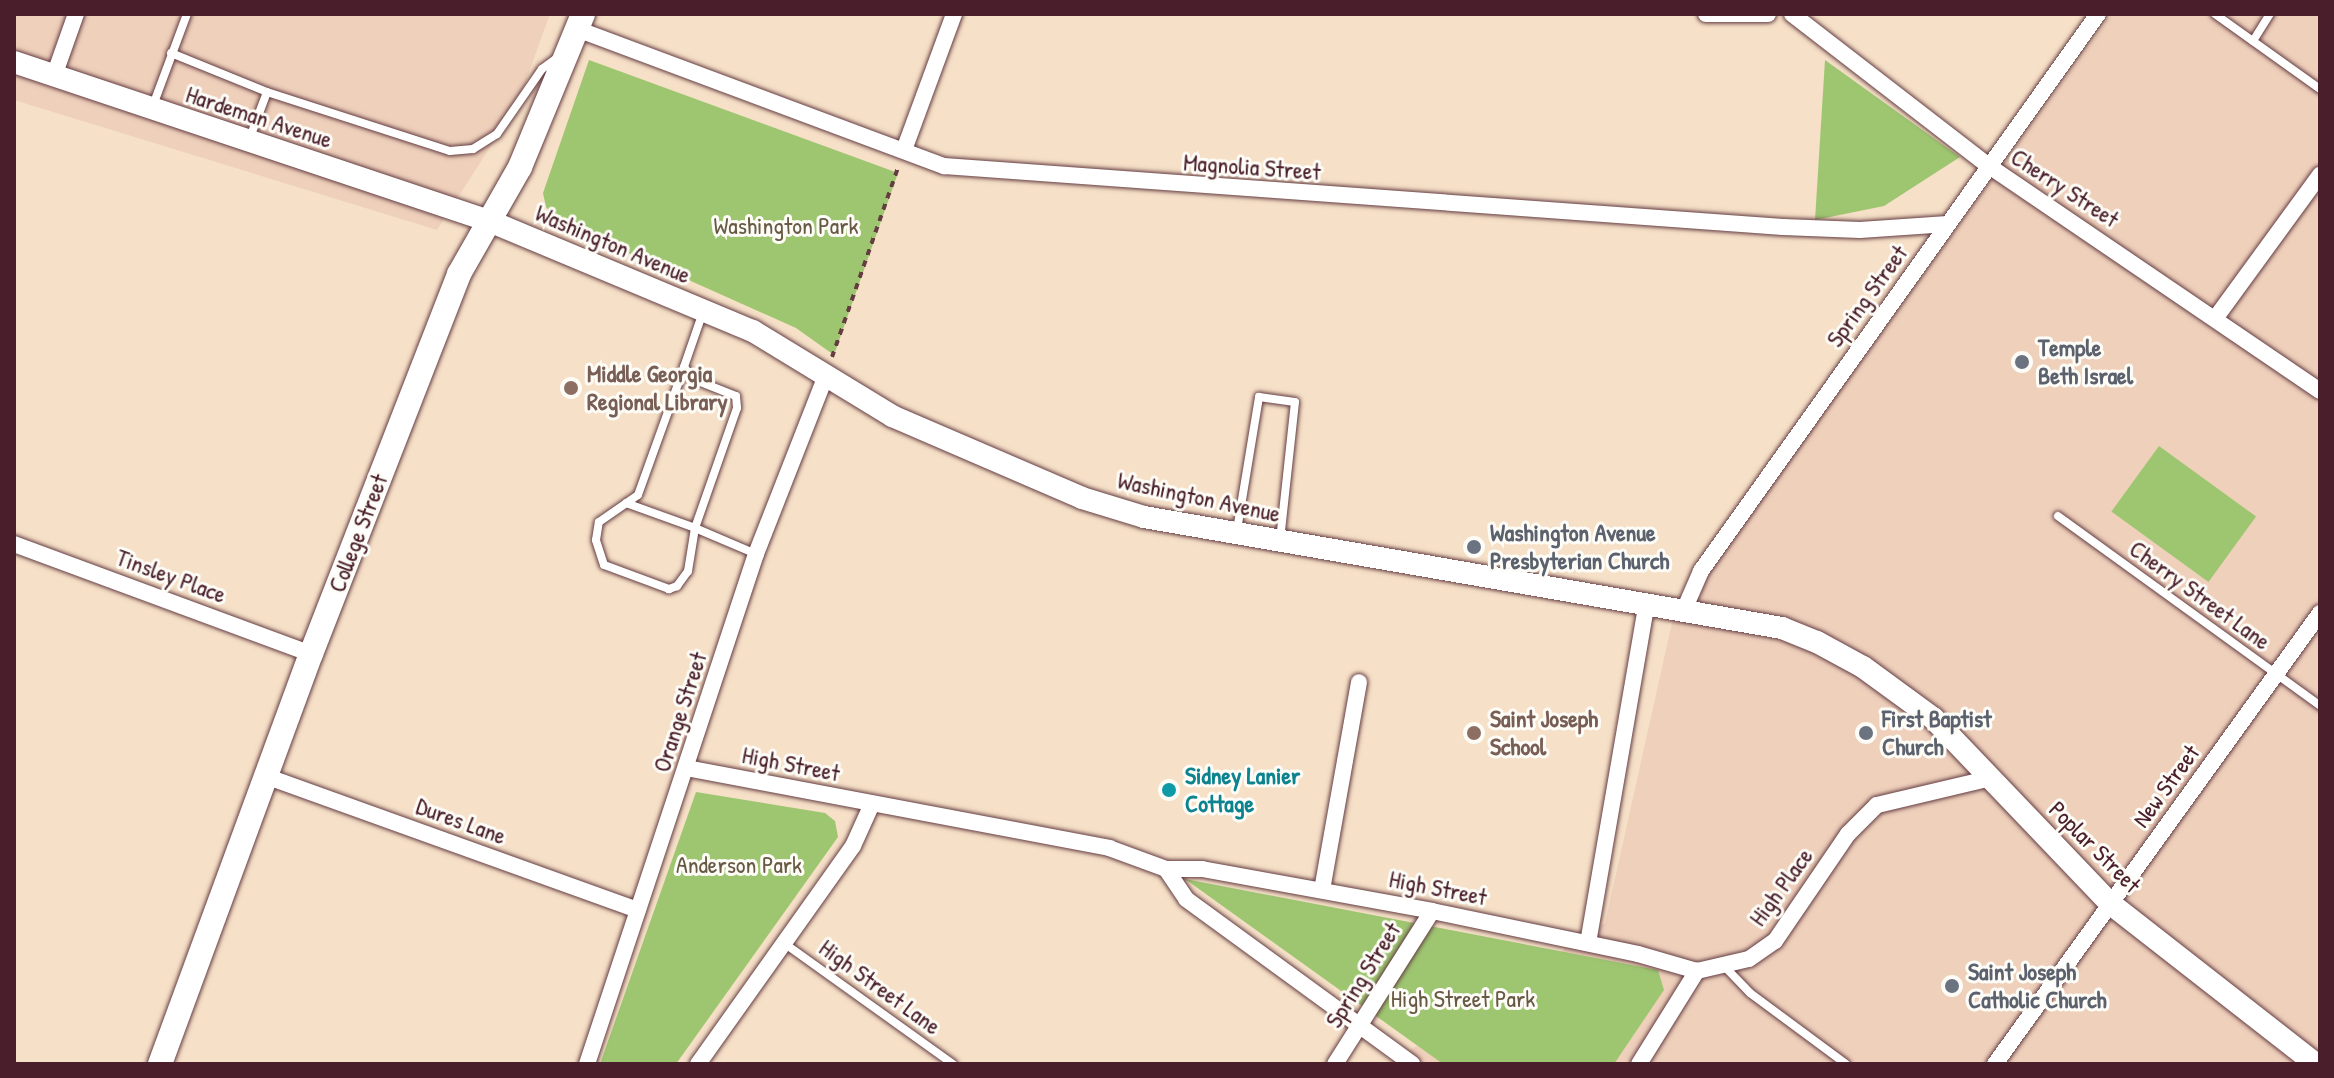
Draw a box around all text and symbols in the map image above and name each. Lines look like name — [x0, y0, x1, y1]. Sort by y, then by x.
street label: Hardeman Avenue — [182, 80, 336, 154]
street label: Cherry Street — [2006, 142, 2124, 234]
street label: Magnolia Street — [1182, 148, 1322, 186]
street label: Washington Avenue — [531, 198, 695, 290]
park label: Washington Park — [714, 212, 858, 240]
street label: Spring Street — [1820, 239, 1914, 353]
place label: Temple Beth Israel — [2038, 334, 2133, 390]
marker: Temple Beth Israel — [2013, 353, 2031, 371]
place label: Middle Georgia Regional Library — [587, 360, 728, 416]
marker: Middle Georgia Regional Library — [562, 379, 580, 397]
street label: Washington Avenue — [1115, 466, 1283, 528]
street label: College Street — [322, 470, 394, 596]
place label: Washington Avenue Presbyterian Church — [1490, 519, 1669, 575]
street label: Cherry Street Lane — [2124, 534, 2276, 656]
marker: Washington Avenue Presbyterian Church — [1465, 538, 1483, 556]
street label: Tinsley Place — [112, 543, 230, 609]
street label: Orange Street — [647, 648, 713, 776]
place label: Saint Joseph School — [1490, 705, 1598, 761]
place label: First Baptist Church — [1882, 705, 1992, 761]
marker: Saint Joseph School — [1465, 724, 1483, 742]
marker: First Baptist Church — [1857, 724, 1875, 742]
street label: New Street — [2126, 739, 2206, 833]
street label: High Street — [740, 740, 842, 788]
place label: Sidney Lanier Cottage — [1185, 762, 1300, 818]
marker: Sidney Lanier Cottage — [1160, 781, 1178, 799]
street label: Dures Lane — [412, 792, 510, 850]
street label: Poplar Street — [2043, 795, 2147, 899]
street label: High Place — [1743, 842, 1819, 932]
park label: Anderson Park — [676, 851, 802, 879]
street label: High Street — [1387, 864, 1489, 912]
street label: Spring Street — [1319, 917, 1407, 1033]
street label: High Street Lane — [814, 933, 946, 1041]
place label: Saint Joseph Catholic Church — [1968, 958, 2107, 1014]
marker: Saint Joseph Catholic Church — [1943, 977, 1961, 995]
park label: High Street Park — [1391, 985, 1535, 1013]

